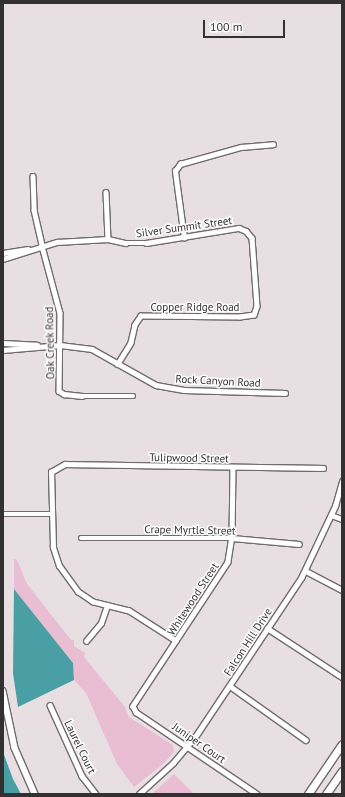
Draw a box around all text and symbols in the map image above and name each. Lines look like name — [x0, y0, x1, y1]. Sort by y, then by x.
scale bar — [205, 12, 287, 38]
text: 100 m — [210, 19, 243, 34]
street label: Silver Summit Street — [135, 214, 233, 240]
street label: Copper Ridge Road — [150, 300, 240, 314]
street label: Oak Creek Road — [43, 306, 57, 380]
street label: Rock Canyon Road — [175, 372, 261, 390]
street label: Tulipwood Street — [149, 451, 229, 465]
street label: Crape Myrtle Street — [144, 523, 236, 537]
street label: Whitewood Street — [165, 560, 221, 638]
street label: Falcon Hill Drive — [221, 606, 275, 678]
street label: Laurel Court — [61, 718, 99, 776]
street label: Juniper Court — [170, 720, 228, 766]

